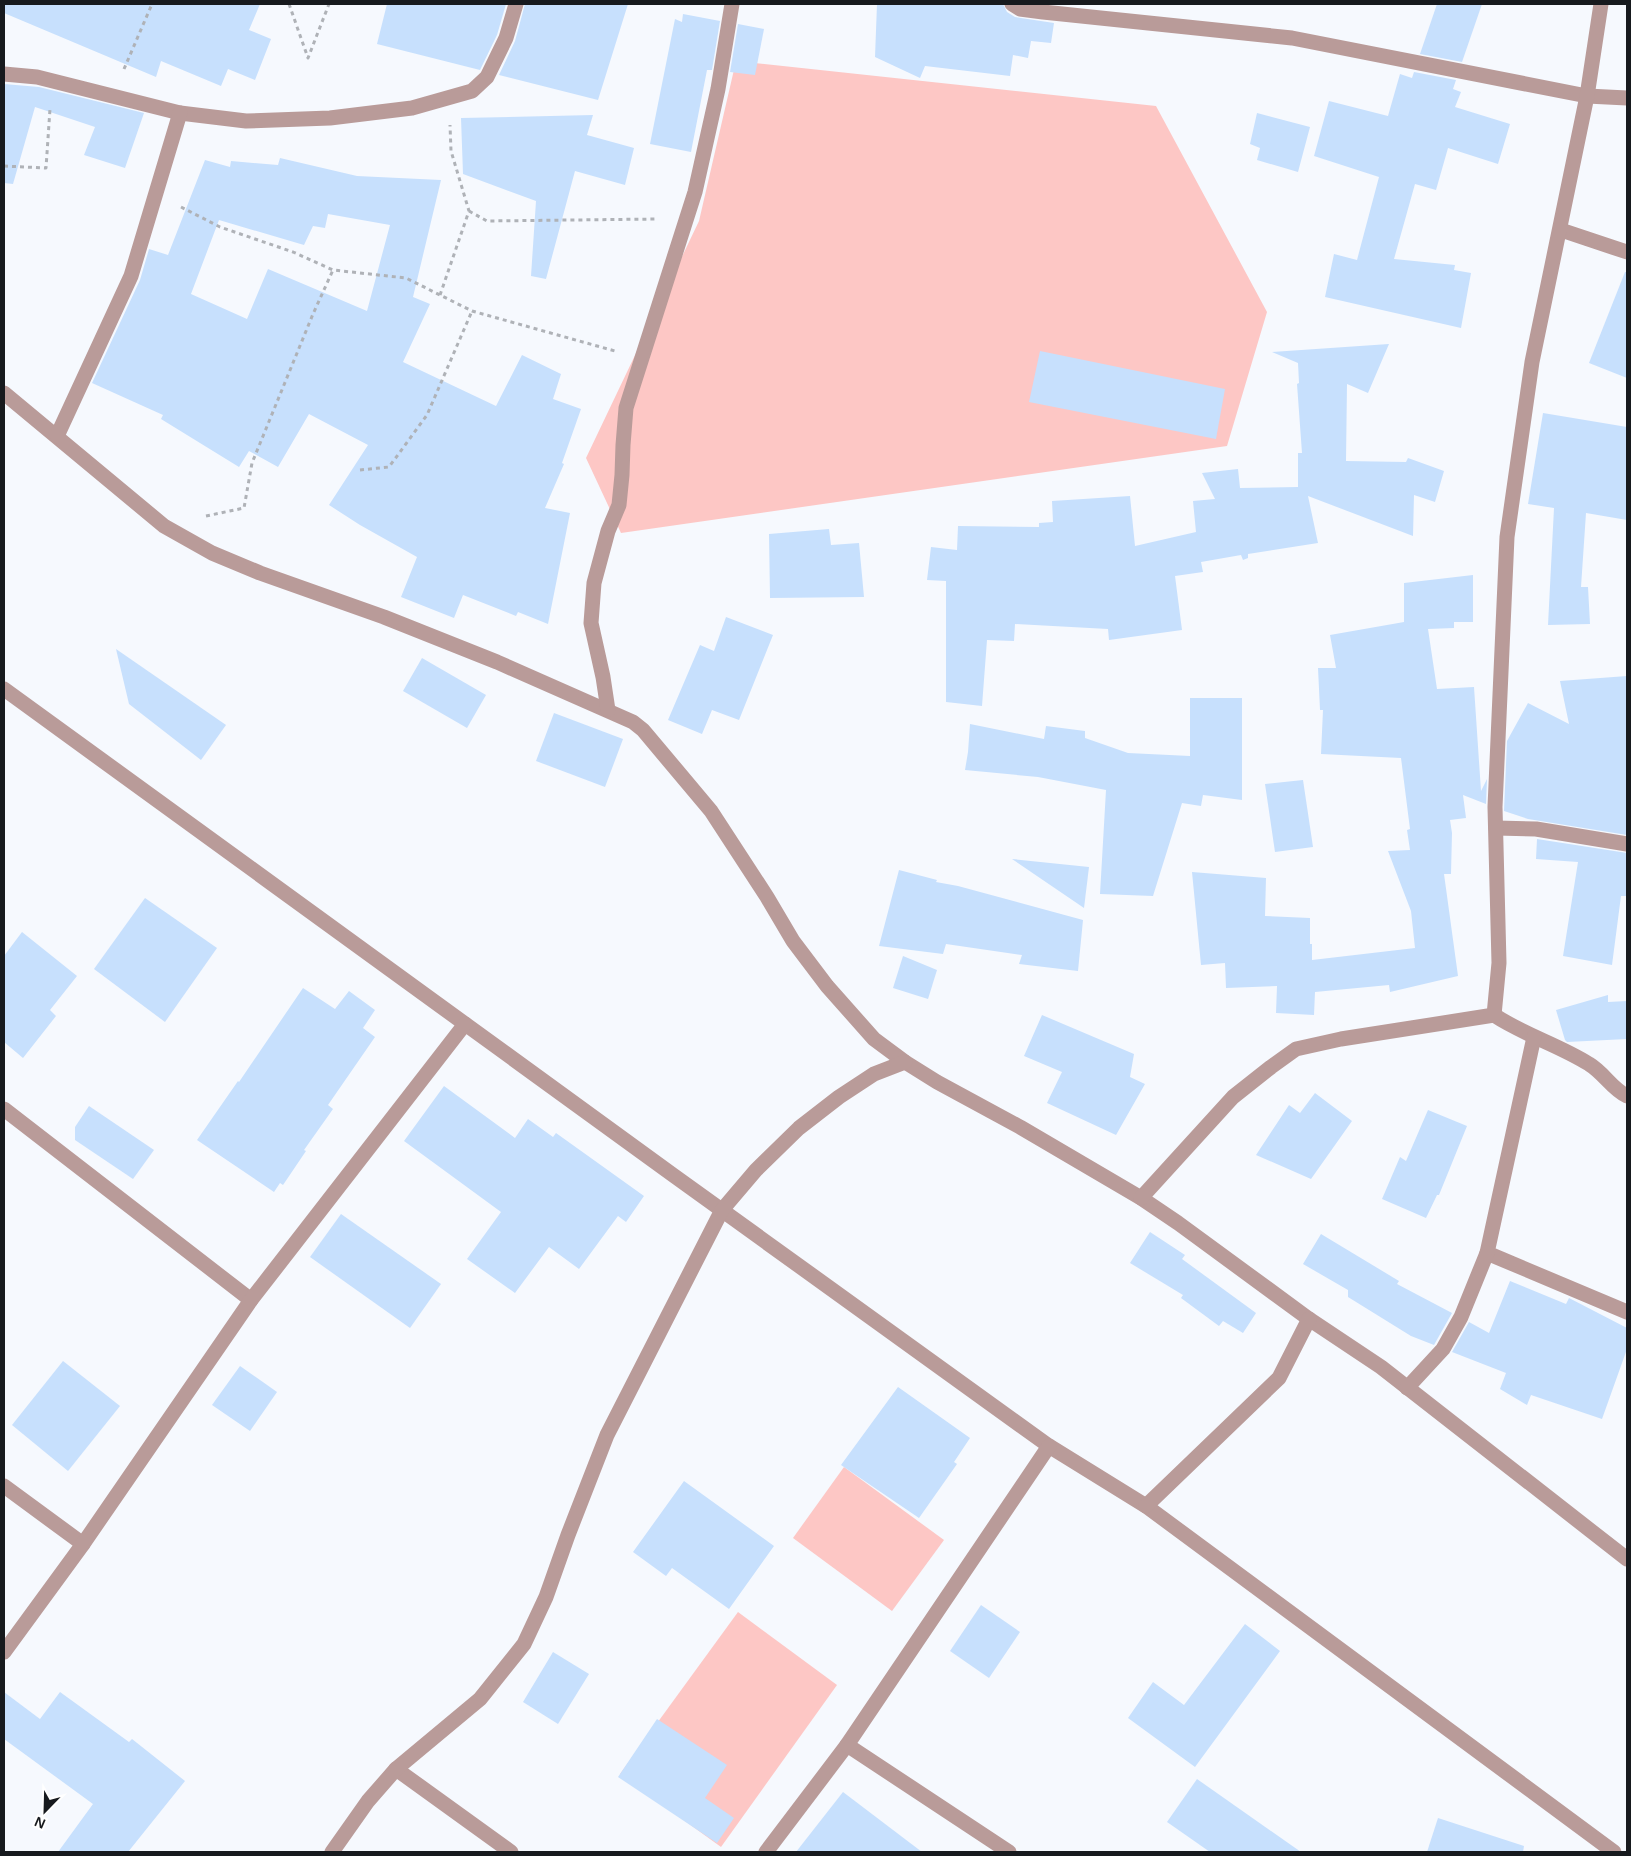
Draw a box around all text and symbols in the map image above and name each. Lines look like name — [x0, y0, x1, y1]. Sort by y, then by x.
north arrow — [20, 1786, 70, 1836]
text: N — [32, 1814, 48, 1832]

